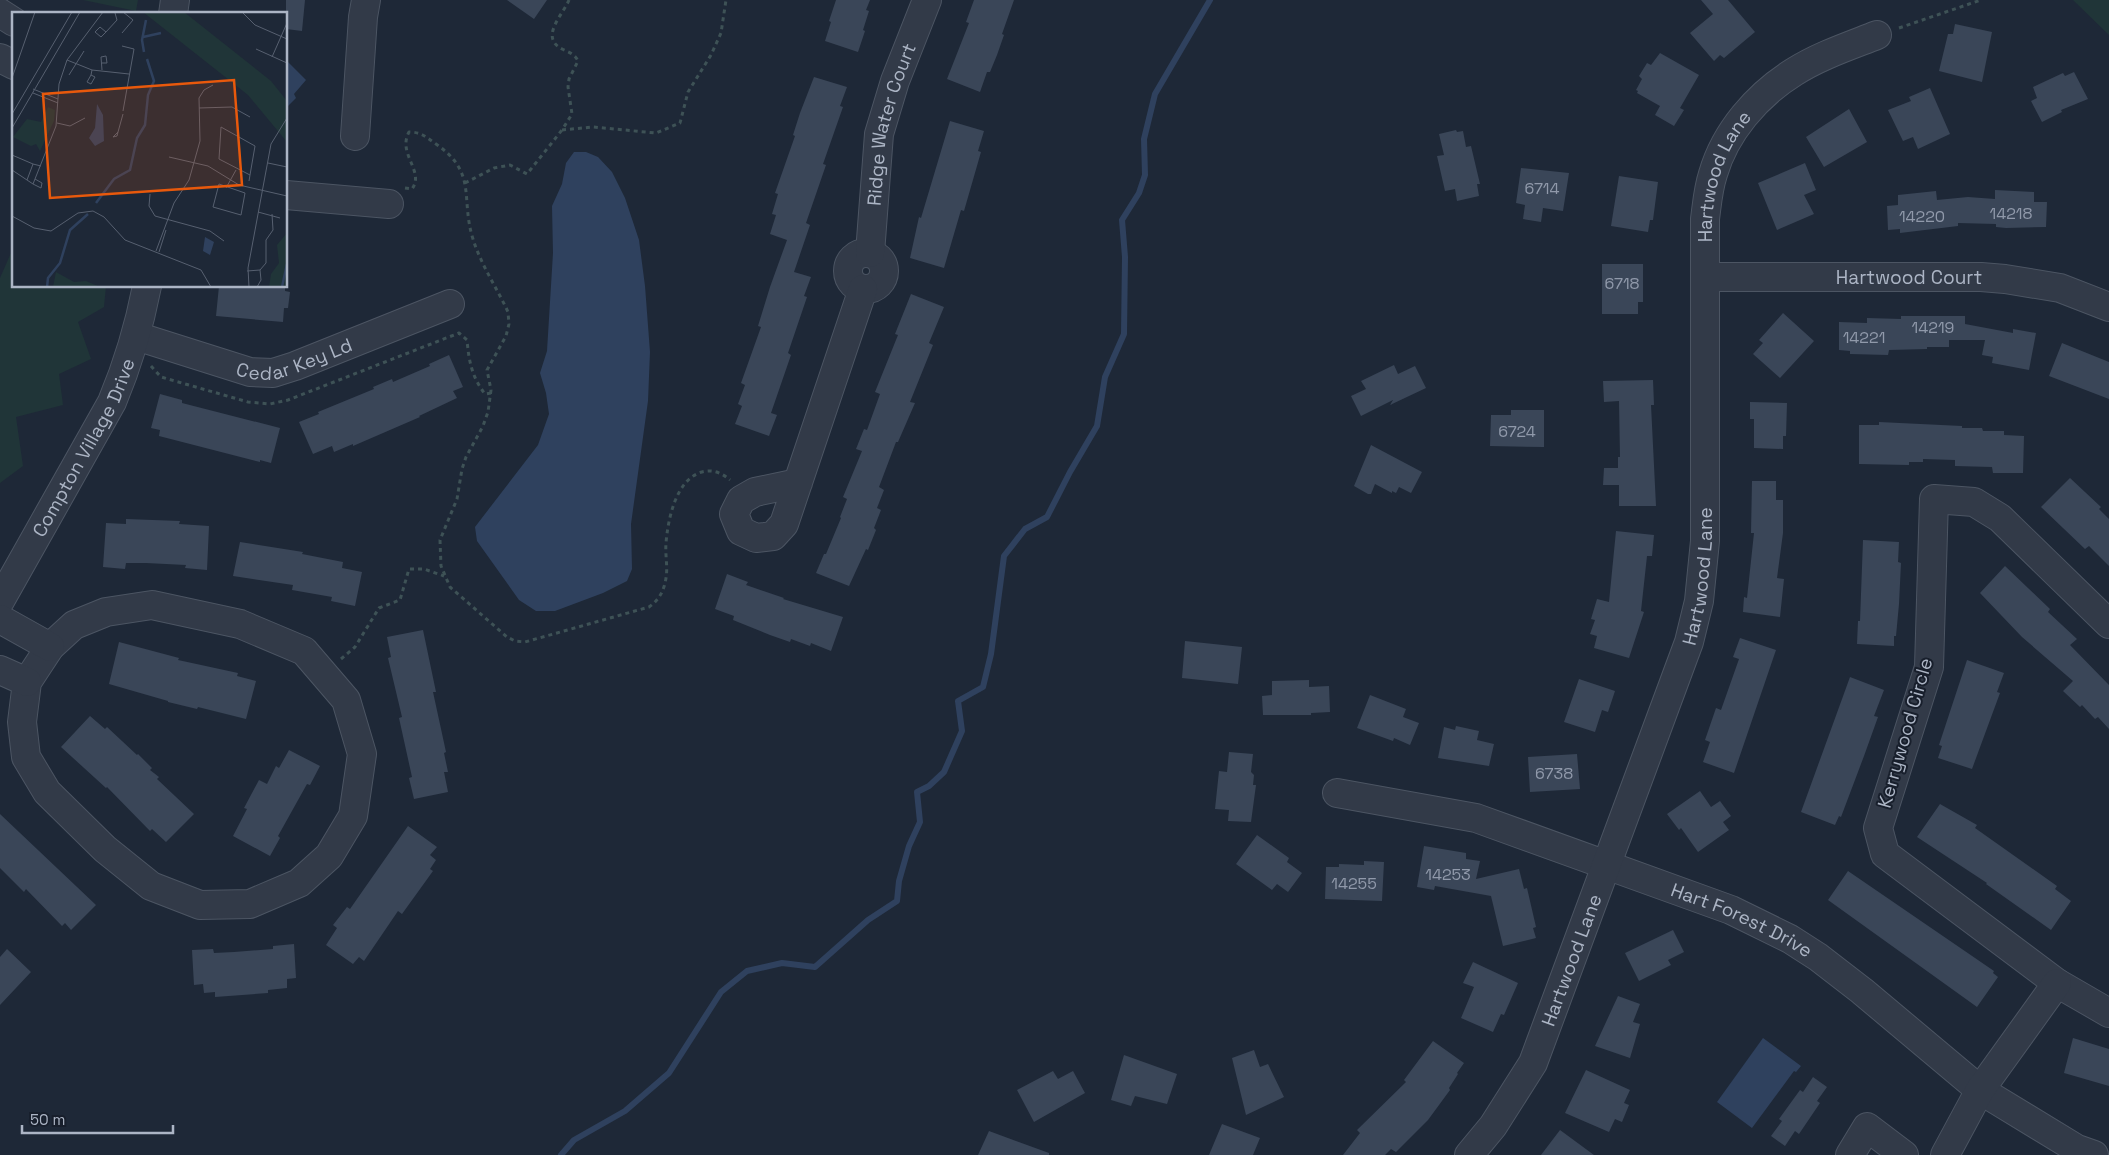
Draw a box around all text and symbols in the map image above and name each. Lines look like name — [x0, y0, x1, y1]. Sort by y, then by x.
inset map — [12, 12, 288, 288]
street label: Ridge Water Court — [861, 39, 921, 207]
street label: Hartwood Lane — [1693, 105, 1756, 242]
house number: 6714 — [1524, 178, 1560, 199]
house number: 14218 — [1990, 203, 2033, 224]
house number: 14220 — [1899, 206, 1945, 227]
street label: Hartwood Court — [1836, 265, 1982, 290]
house number: 6718 — [1604, 273, 1640, 294]
house number: 14219 — [1912, 317, 1954, 338]
house number: 14221 — [1843, 327, 1885, 348]
street label: Cedar Key Ld — [233, 332, 356, 385]
street label: Compton Village Drive — [26, 355, 140, 541]
house number: 6724 — [1498, 421, 1536, 442]
street label: Hartwood Lane — [1676, 507, 1718, 648]
street label: Kerrywood Circle — [1872, 655, 1938, 811]
house number: 6738 — [1535, 763, 1573, 784]
house number: 14253 — [1425, 864, 1471, 885]
house number: 14255 — [1331, 873, 1377, 894]
street label: Hart Forest Drive — [1668, 877, 1817, 963]
street label: Hartwood Lane — [1535, 890, 1607, 1030]
scale bar — [22, 1102, 174, 1134]
text: 50 m — [30, 1110, 65, 1129]

